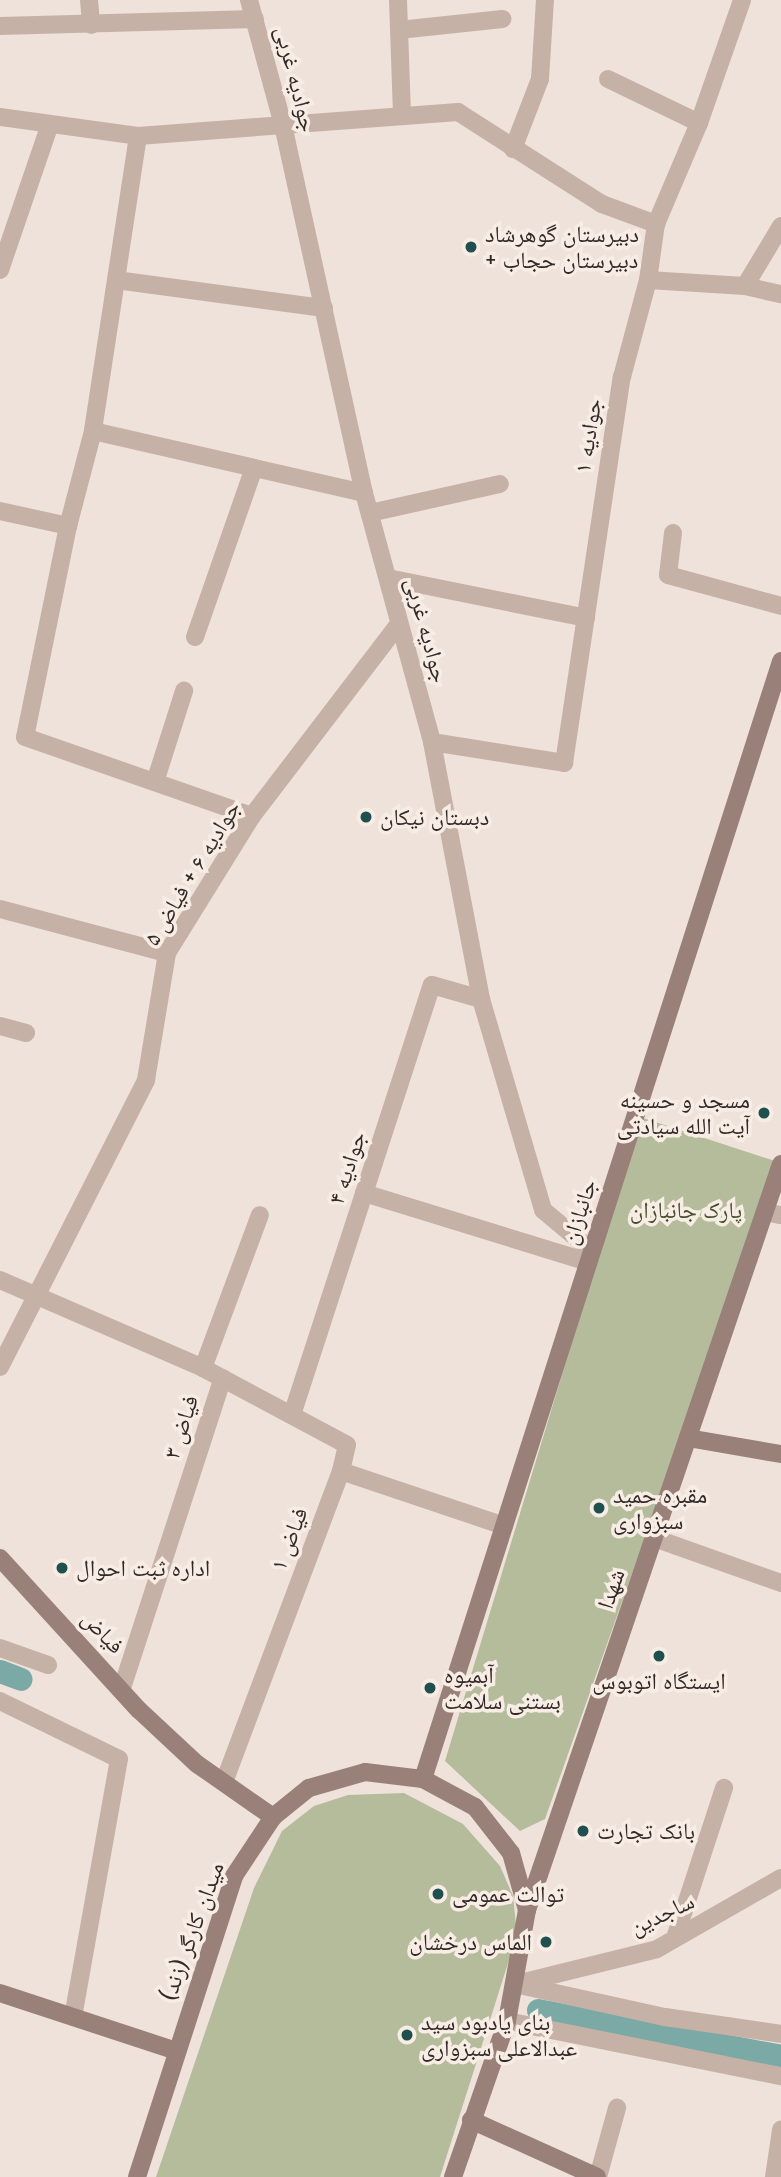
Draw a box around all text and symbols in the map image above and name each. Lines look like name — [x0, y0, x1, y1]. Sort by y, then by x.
street label: جوادیه غربی — [270, 23, 322, 135]
place label: دبیرستان گوهرشاد + دبیرستان حجاب — [485, 220, 639, 274]
marker: دبیرستان گوهرشاد + دبیرستان حجاب — [463, 239, 479, 255]
street label: جوادیه ۱ — [568, 397, 608, 475]
street label: جوادیه غربی — [400, 574, 454, 686]
street label: جوادیه ۶ + فیاض ۵ — [138, 796, 246, 950]
place label: دبستان نیکان — [380, 803, 489, 831]
marker: دبستان نیکان — [358, 809, 374, 825]
place label: مسجد و حسینه آیت الله سیادتی — [617, 1086, 750, 1140]
marker: مسجد و حسینه آیت الله سیادتی — [756, 1105, 772, 1121]
street label: جوادیه ۴ — [322, 1128, 372, 1208]
street label: جانبازان — [556, 1176, 602, 1248]
park label: پارک جانبازان — [630, 1196, 742, 1224]
street label: فیاض ۳ — [158, 1392, 204, 1462]
place label: مقبره حمید سبزواری — [613, 1481, 707, 1535]
marker: مقبره حمید سبزواری — [591, 1500, 607, 1516]
street label: فیاض ۱ — [264, 1504, 314, 1574]
place label: اداره ثبت احوال — [76, 1554, 210, 1582]
marker: اداره ثبت احوال — [54, 1560, 70, 1576]
street label: شهدا — [591, 1565, 631, 1613]
street label: فیاض — [76, 1605, 130, 1659]
marker: ایستگاه اتوبوس — [651, 1648, 667, 1664]
place label: آبمیوه بستنی سلامت — [444, 1661, 561, 1715]
place label: ایستگاه اتوبوس — [592, 1667, 726, 1695]
marker: آبمیوه بستنی سلامت — [422, 1680, 438, 1696]
place label: بانک تجارت — [597, 1817, 695, 1845]
marker: بانک تجارت — [575, 1823, 591, 1839]
street label: میدان کارگر (زند) — [154, 1858, 230, 2004]
place label: توالت عمومی — [452, 1880, 564, 1908]
marker: توالت عمومی — [430, 1886, 446, 1902]
street label: ساجدین — [625, 1887, 699, 1941]
place label: الماس درخشان — [409, 1928, 532, 1956]
marker: الماس درخشان — [538, 1934, 554, 1950]
place label: بنای یادبود سید عبدالاعلی سبزواری — [421, 2008, 577, 2062]
marker: بنای یادبود سید عبدالاعلی سبزواری — [399, 2027, 415, 2043]

